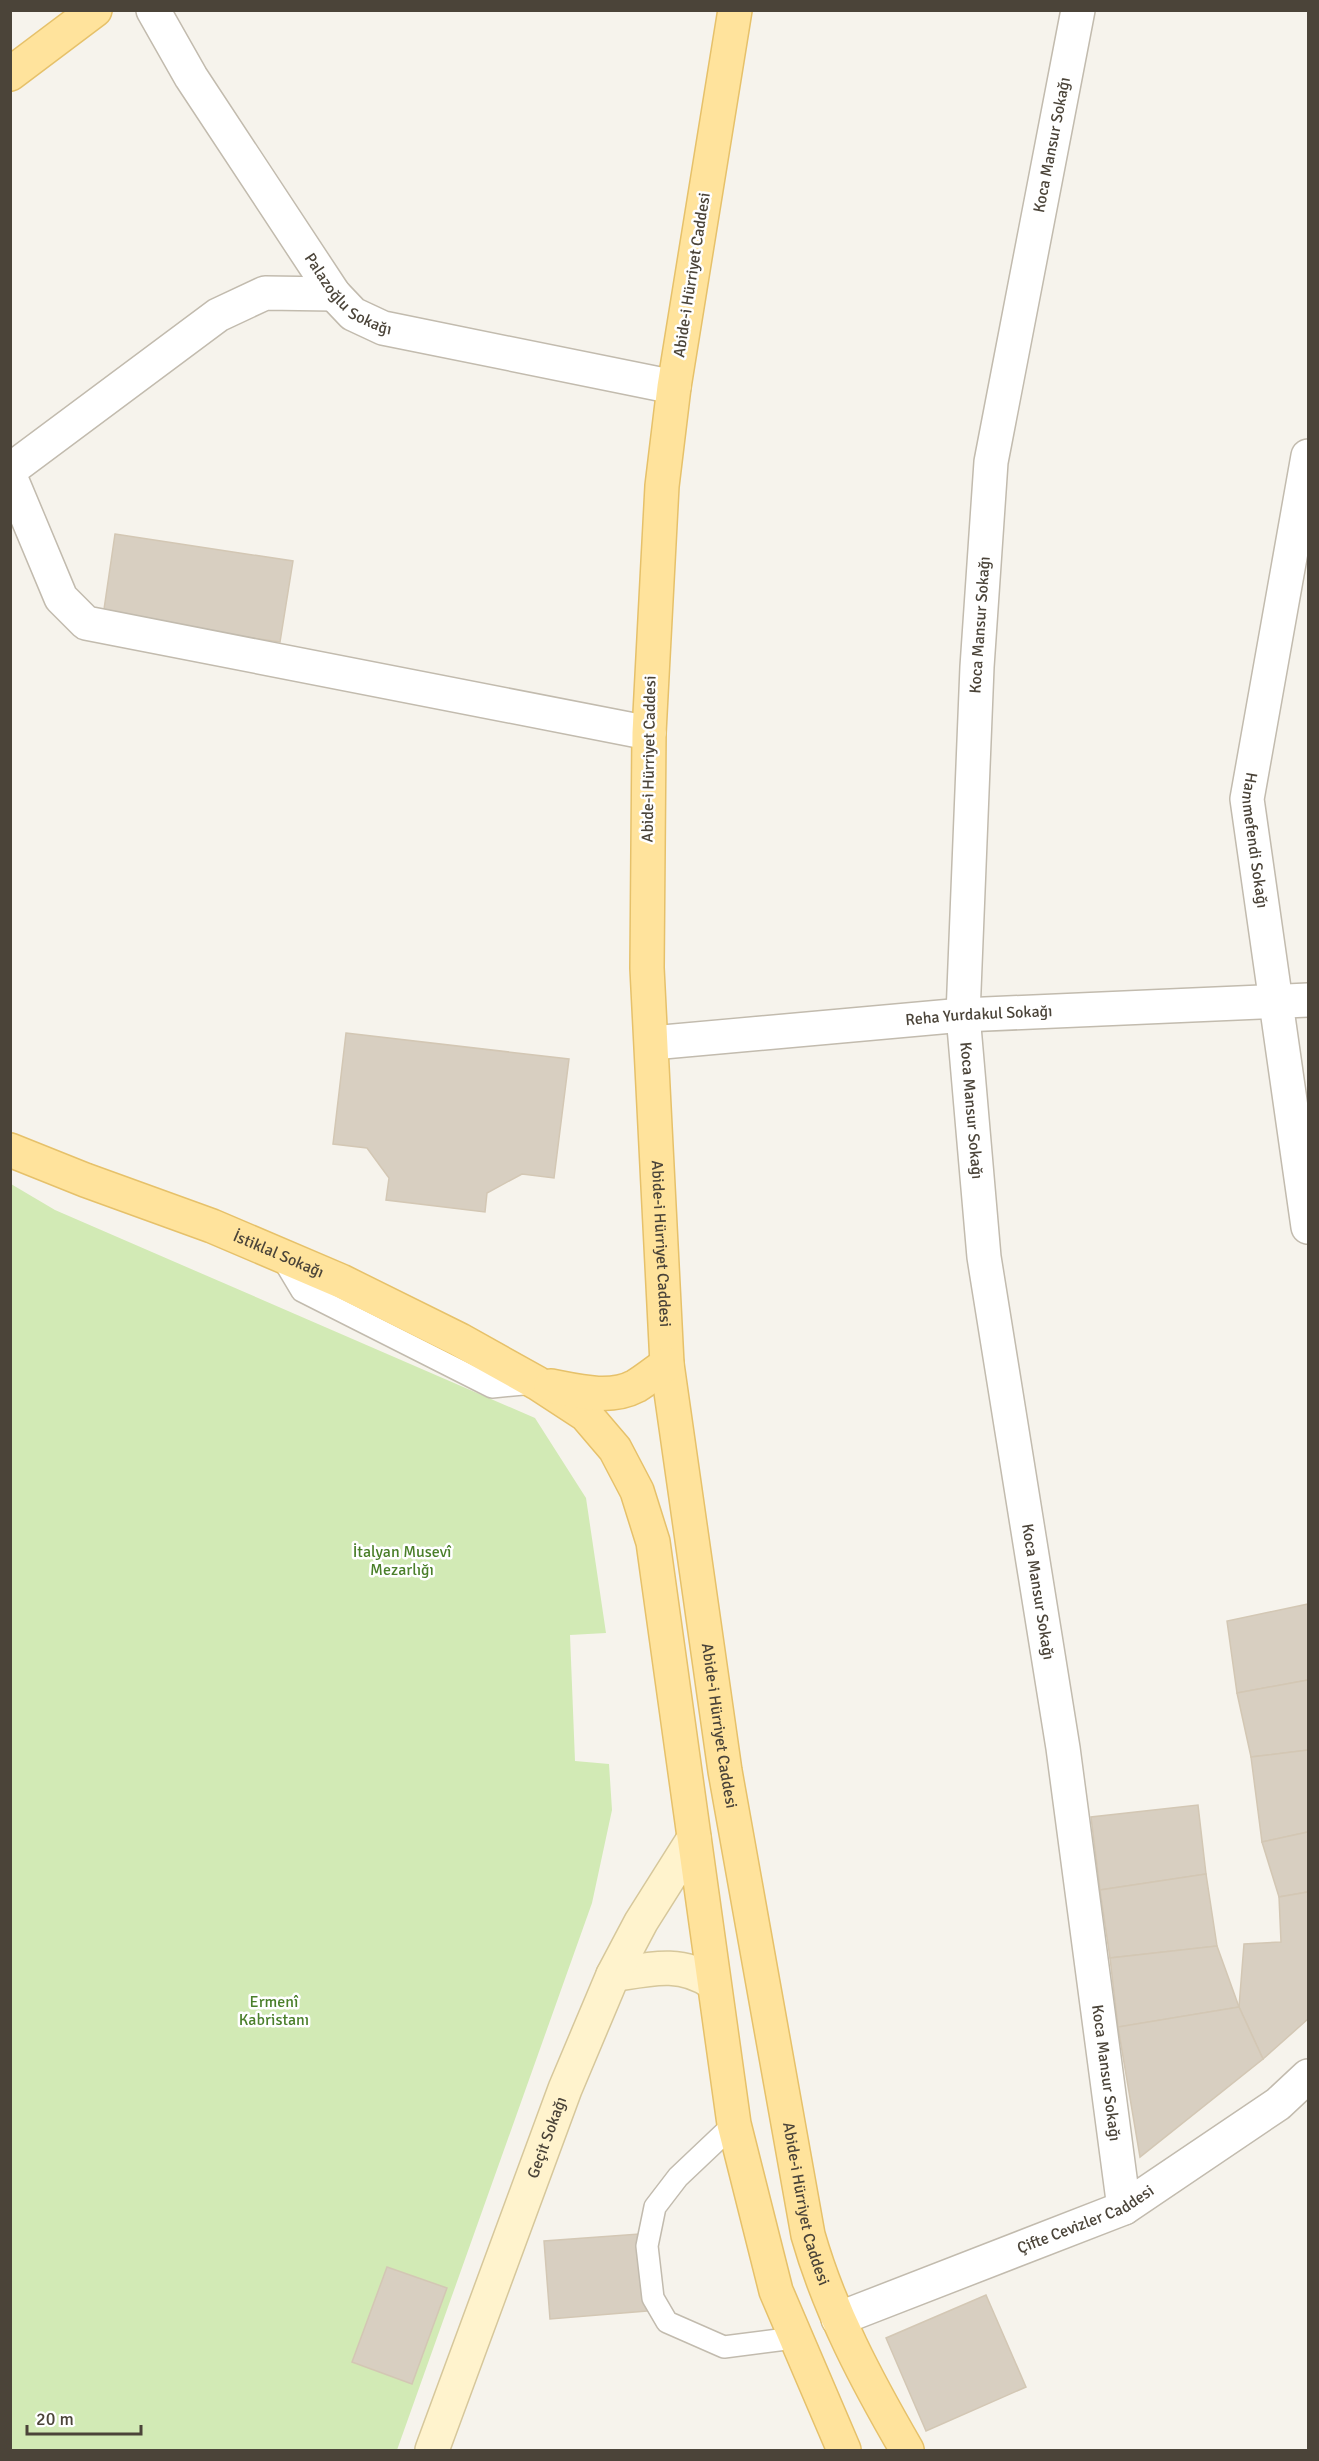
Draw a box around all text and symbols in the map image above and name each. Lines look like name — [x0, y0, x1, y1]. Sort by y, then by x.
street label: Koca Mansur Sokağı — [1029, 75, 1075, 215]
street label: Abide-i Hürriyet Caddesi — [669, 191, 715, 359]
street label: Palazoğlu Sokağı — [300, 249, 393, 340]
street label: Koca Mansur Sokağı — [965, 556, 995, 694]
street label: Abide-i Hürriyet Caddesi — [638, 676, 660, 842]
street label: Hanımefendi Sokağı — [1237, 771, 1272, 910]
street label: Reha Yurdakul Sokağı — [904, 1001, 1053, 1030]
street label: Koca Mansur Sokağı — [955, 1041, 987, 1180]
street label: Abide-i Hürriyet Caddesi — [647, 1160, 675, 1327]
street label: İstiklal Sokağı — [230, 1226, 327, 1282]
street label: Koca Mansur Sokağı — [1017, 1522, 1059, 1661]
park label: İtalyan Musevî Mezarlığı — [353, 1542, 452, 1580]
street label: Abide-i Hürriyet Caddesi — [697, 1642, 742, 1810]
park label: Ermenî Kabristanı — [239, 1992, 309, 2030]
street label: Koca Mansur Sokağı — [1087, 2003, 1125, 2143]
street label: Geçit Sokağı — [523, 2094, 571, 2181]
street label: Abide-i Hürriyet Caddesi — [778, 2121, 834, 2288]
street label: Çifte Cevizler Caddesi — [1014, 2181, 1158, 2258]
scale bar — [27, 2398, 141, 2436]
text: 20 m — [36, 2408, 74, 2430]

